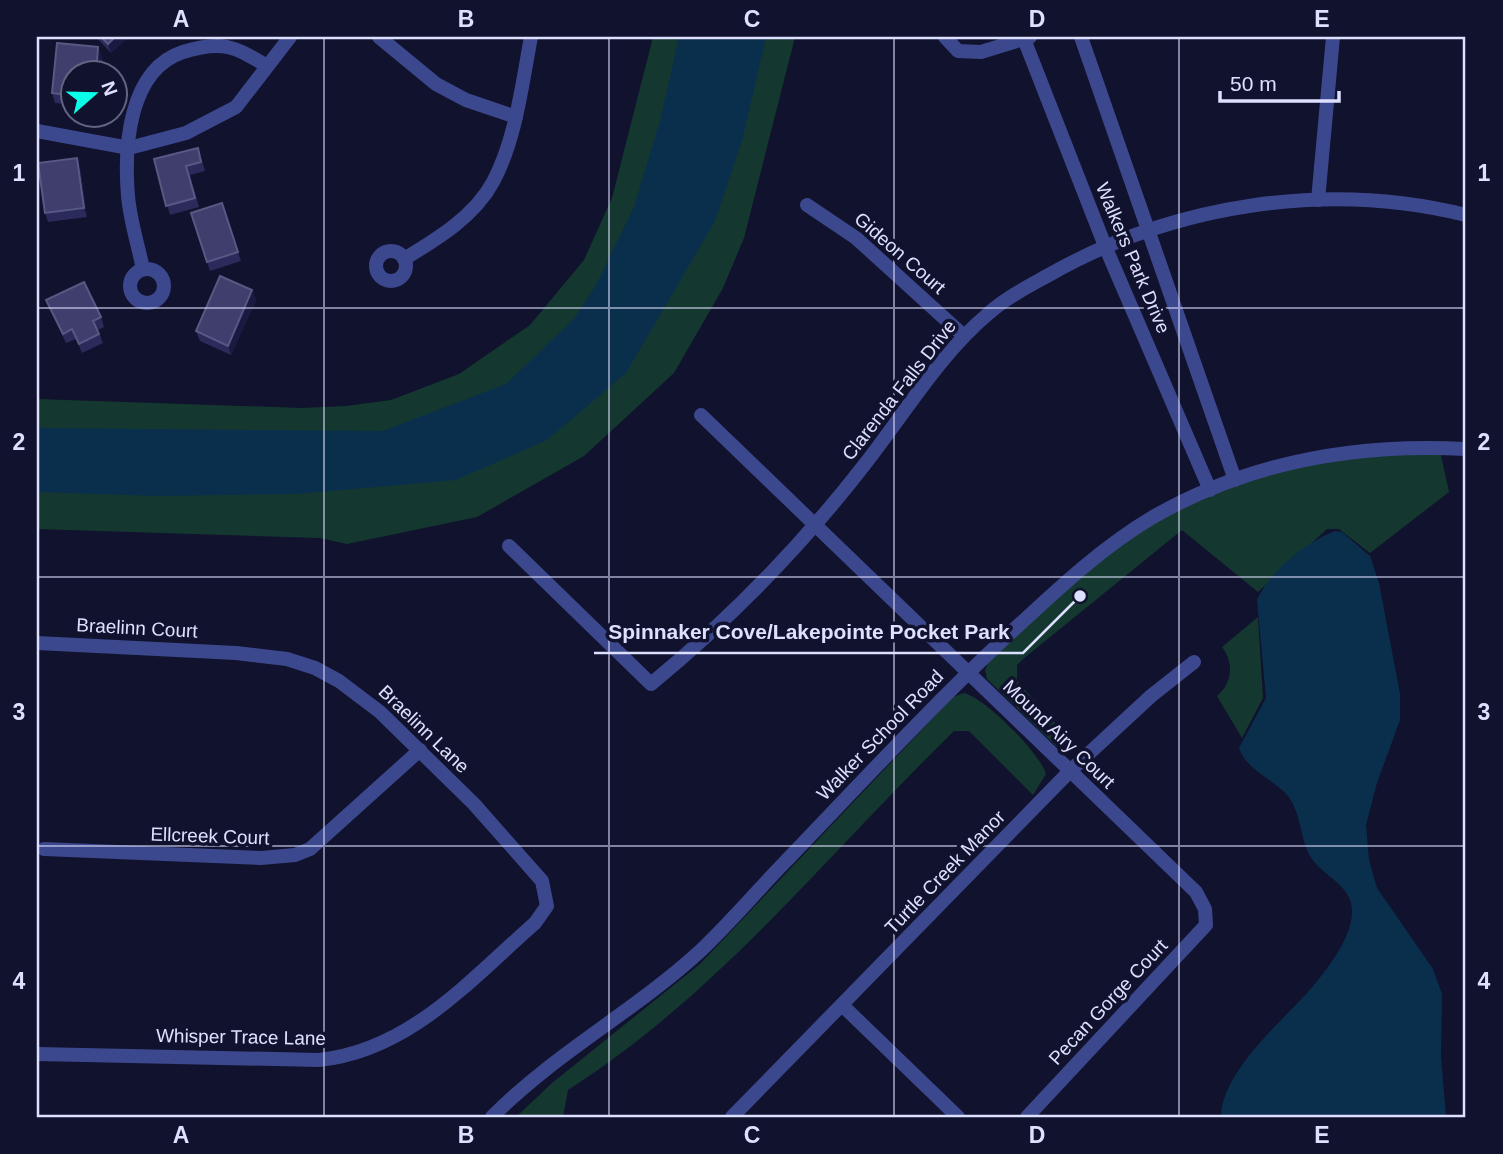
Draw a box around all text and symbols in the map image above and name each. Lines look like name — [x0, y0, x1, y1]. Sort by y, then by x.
text: A — [173, 6, 189, 32]
text: B — [458, 6, 474, 32]
text: C — [744, 6, 760, 32]
text: D — [1029, 6, 1045, 32]
text: E — [1314, 6, 1330, 32]
north arrow — [60, 60, 130, 130]
scale bar — [1220, 60, 1338, 104]
text: 50 m — [1230, 72, 1277, 95]
text: N — [97, 78, 122, 98]
text: 1 — [13, 160, 26, 186]
text: 1 — [1478, 160, 1491, 186]
street label: Walkers Park Drive — [1092, 179, 1174, 337]
street label: Gideon Court — [850, 208, 950, 298]
street label: Clarenda Falls Drive — [838, 316, 960, 464]
text: 2 — [13, 429, 25, 455]
text: 2 — [1478, 429, 1490, 455]
callout: Spinnaker Cove/Lakepointe Pocket Park — [594, 611, 1023, 653]
street label: Braelinn Court — [76, 614, 199, 642]
text: Spinnaker Cove/Lakepointe Pocket Park — [608, 620, 1010, 643]
street label: Walker School Road — [813, 666, 947, 804]
street label: Mound Airy Court — [999, 675, 1120, 793]
street label: Braelinn Lane — [375, 681, 473, 777]
text: 3 — [13, 699, 25, 725]
text: 3 — [1478, 699, 1490, 725]
street label: Turtle Creek Manor — [881, 806, 1010, 938]
street label: Ellcreek Court — [150, 823, 271, 849]
street label: Pecan Gorge Court — [1044, 934, 1172, 1069]
text: 4 — [13, 968, 26, 994]
text: 4 — [1478, 968, 1491, 994]
street label: Whisper Trace Lane — [156, 1025, 326, 1049]
text: A — [173, 1122, 189, 1148]
text: B — [458, 1122, 474, 1148]
text: C — [744, 1122, 760, 1148]
text: D — [1029, 1122, 1045, 1148]
text: E — [1314, 1122, 1330, 1148]

